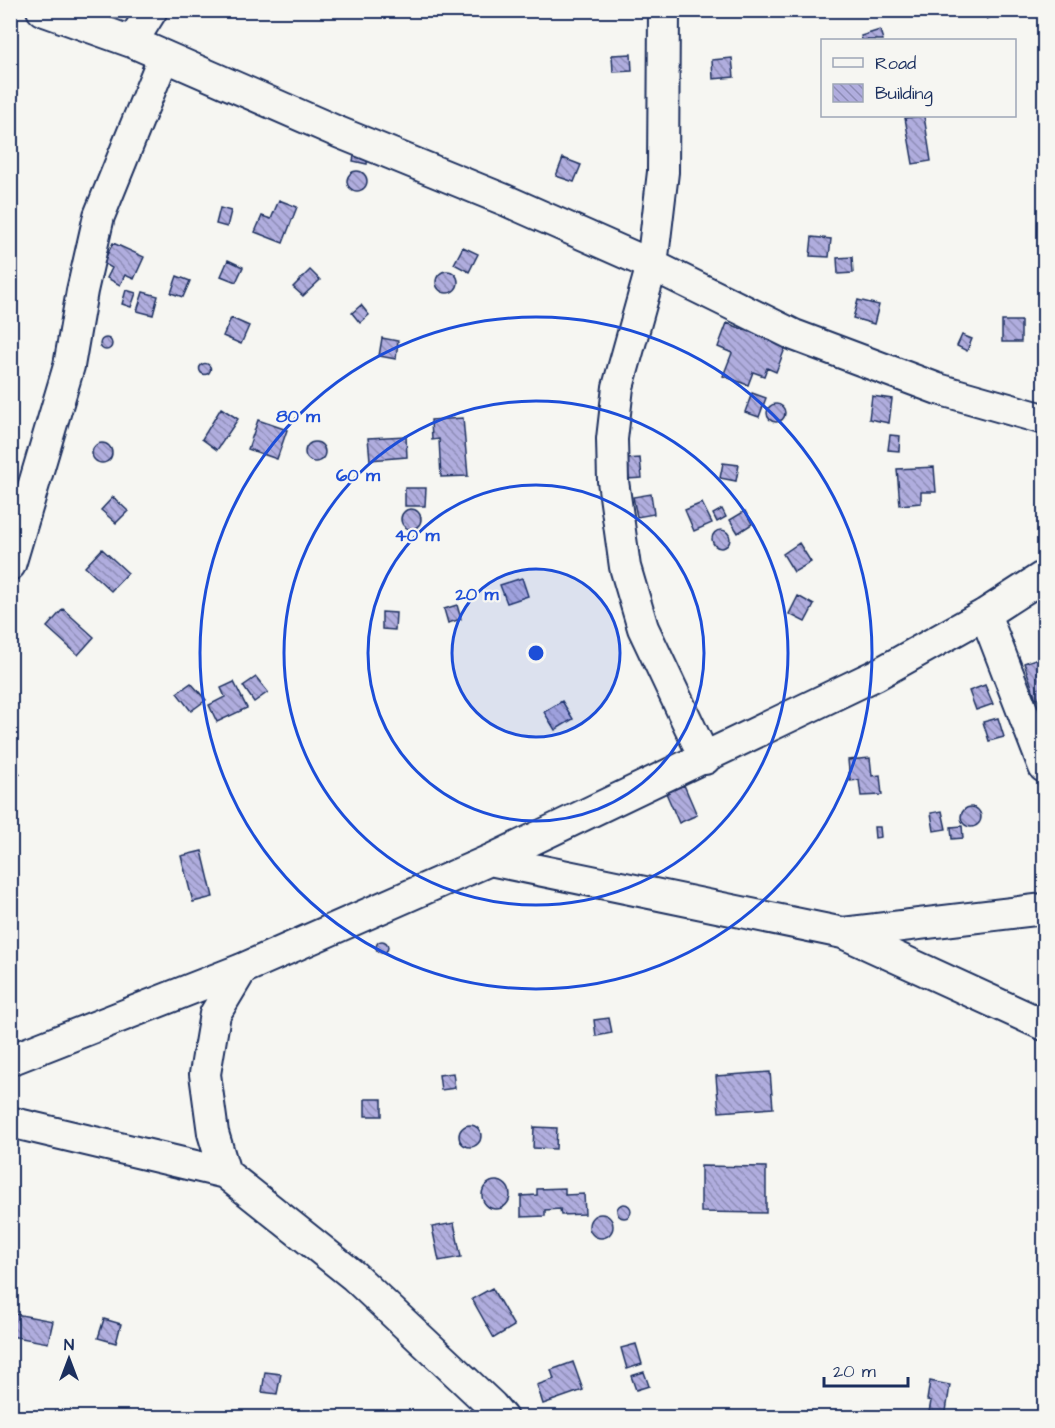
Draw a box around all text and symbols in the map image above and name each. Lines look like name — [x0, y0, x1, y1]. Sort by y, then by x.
legend — [821, 39, 1016, 117]
text: Road — [875, 51, 916, 76]
text: Building — [875, 81, 933, 107]
text: 80 m — [276, 404, 321, 429]
text: 60 m — [336, 463, 381, 488]
text: 40 m — [395, 523, 440, 548]
text: 20 m — [455, 582, 499, 607]
centre of rings — [526, 643, 546, 663]
north arrow — [39, 1329, 99, 1389]
text: N — [64, 1334, 74, 1356]
scale bar — [824, 1350, 908, 1388]
text: 20 m — [833, 1359, 876, 1384]

